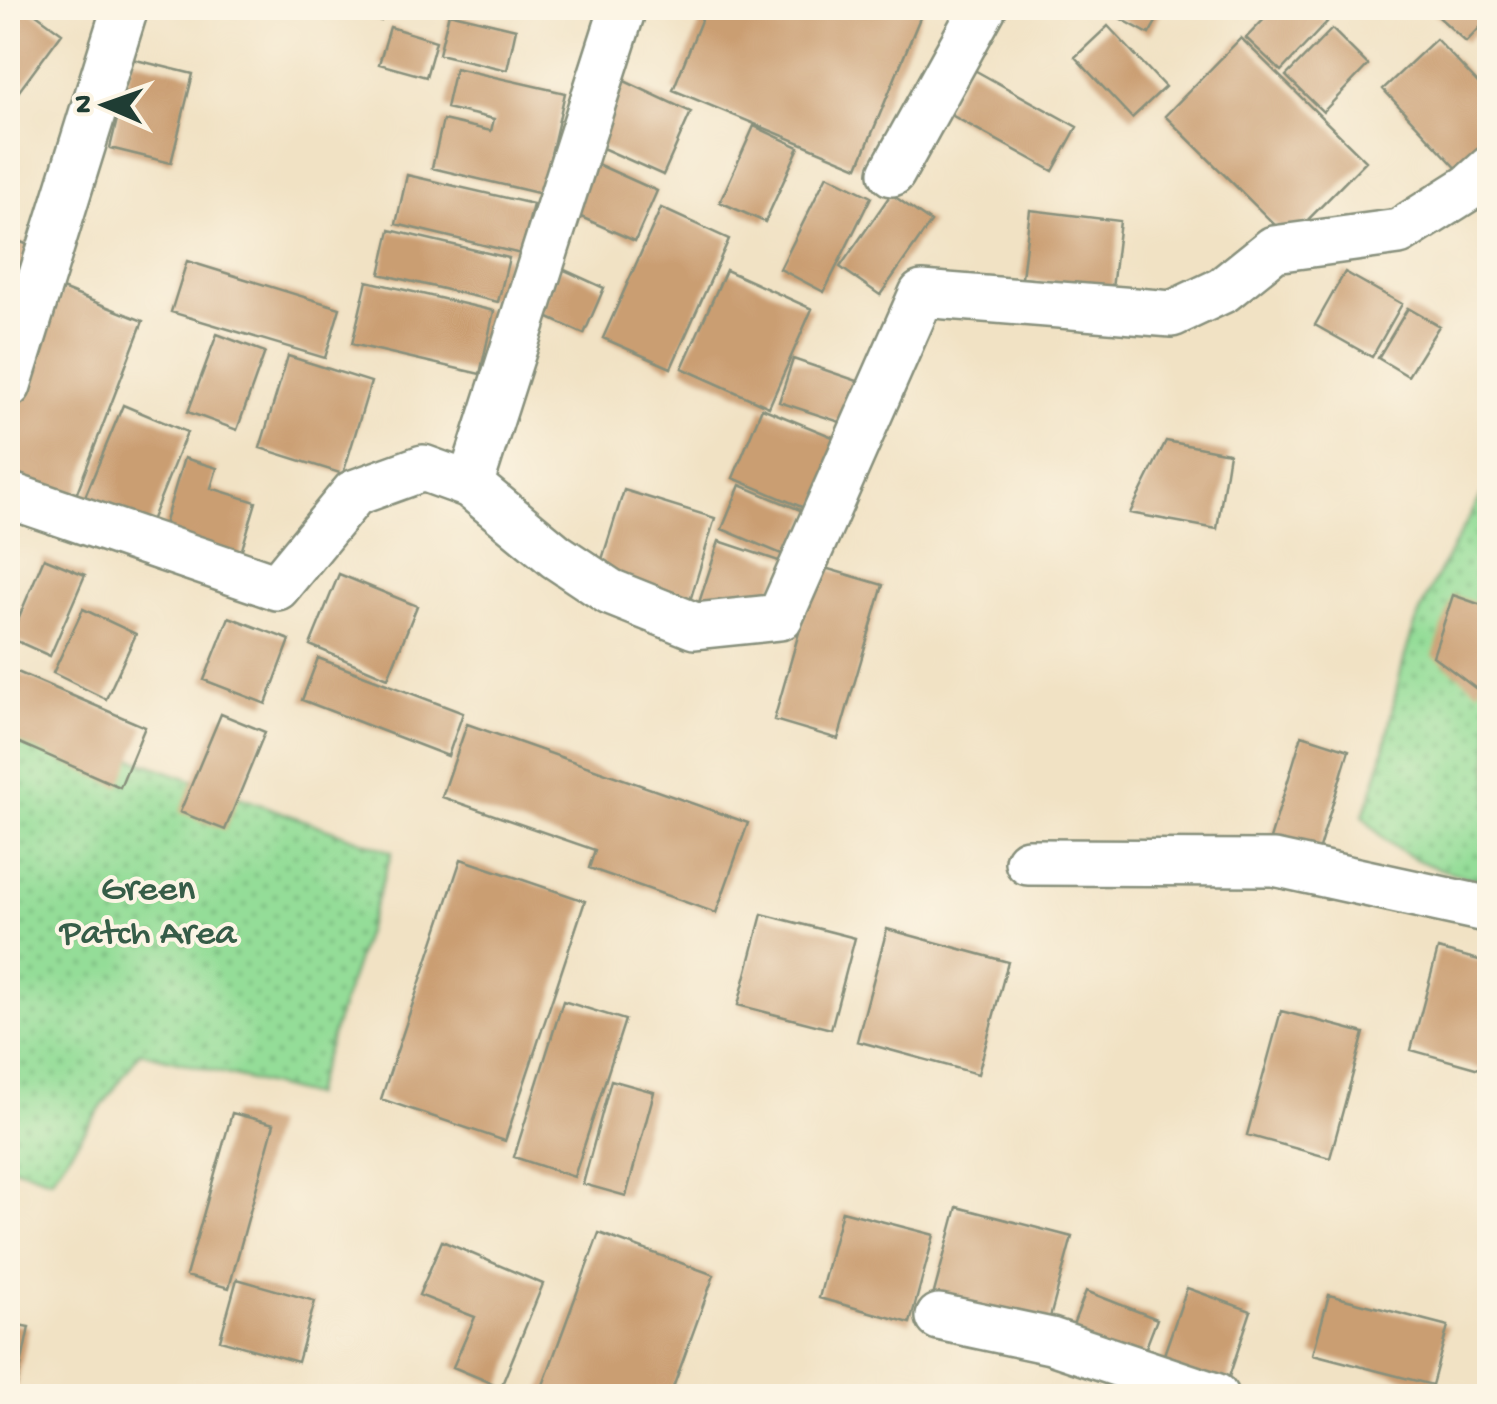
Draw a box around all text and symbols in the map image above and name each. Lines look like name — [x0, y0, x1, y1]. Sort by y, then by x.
north arrow — [55, 55, 155, 155]
text: N — [68, 95, 101, 114]
park label: Green Patch Area — [59, 869, 238, 957]

